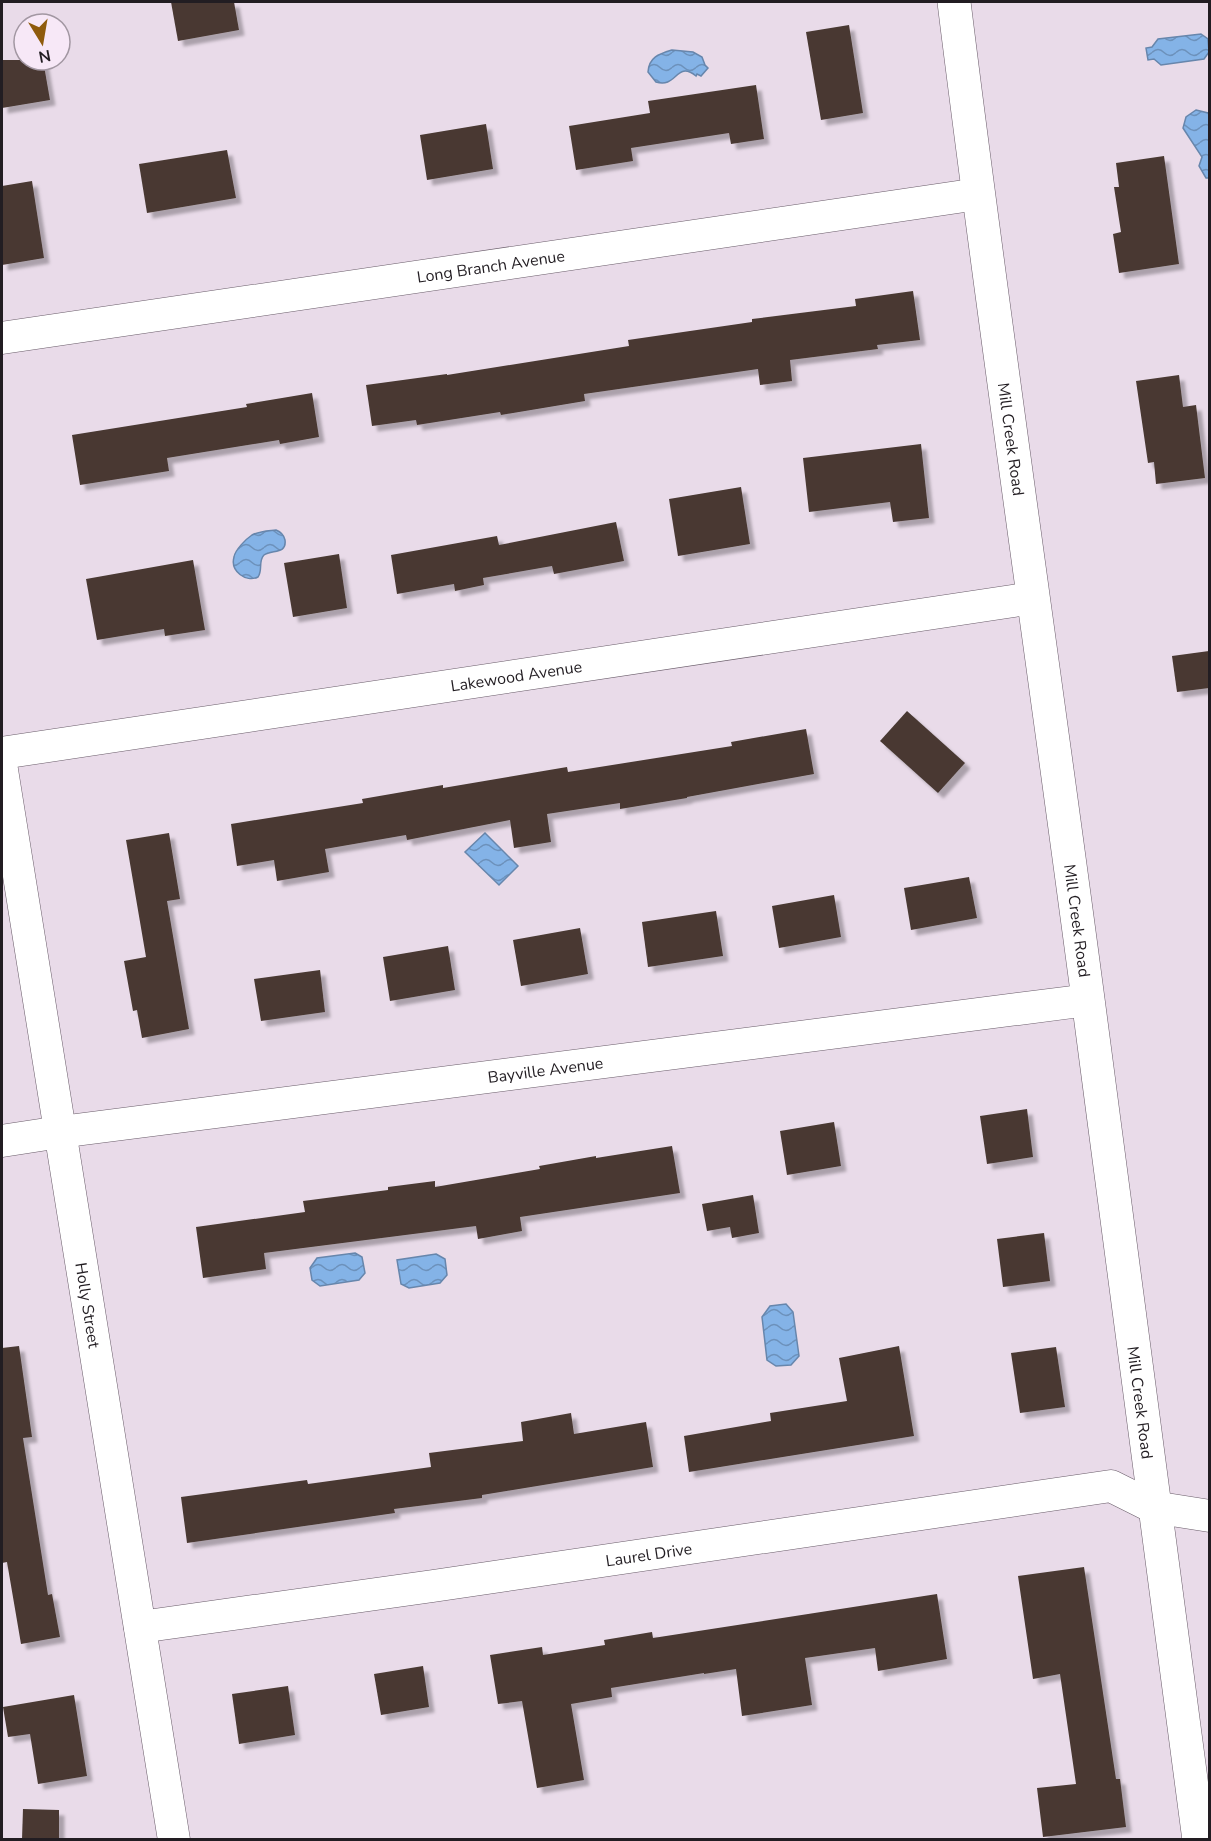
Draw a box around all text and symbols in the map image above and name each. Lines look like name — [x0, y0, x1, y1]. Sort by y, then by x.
north arrow — [12, 12, 72, 72]
text: N — [37, 44, 53, 68]
street label: Long Branch Avenue — [415, 245, 566, 289]
street label: Mill Creek Road — [992, 381, 1029, 497]
street label: Lakewood Avenue — [449, 656, 584, 697]
street label: Mill Creek Road — [1058, 863, 1095, 979]
street label: Bayville Avenue — [486, 1052, 605, 1089]
street label: Holly Street — [69, 1261, 105, 1350]
street label: Mill Creek Road — [1121, 1345, 1158, 1461]
street label: Laurel Drive — [604, 1538, 694, 1572]

